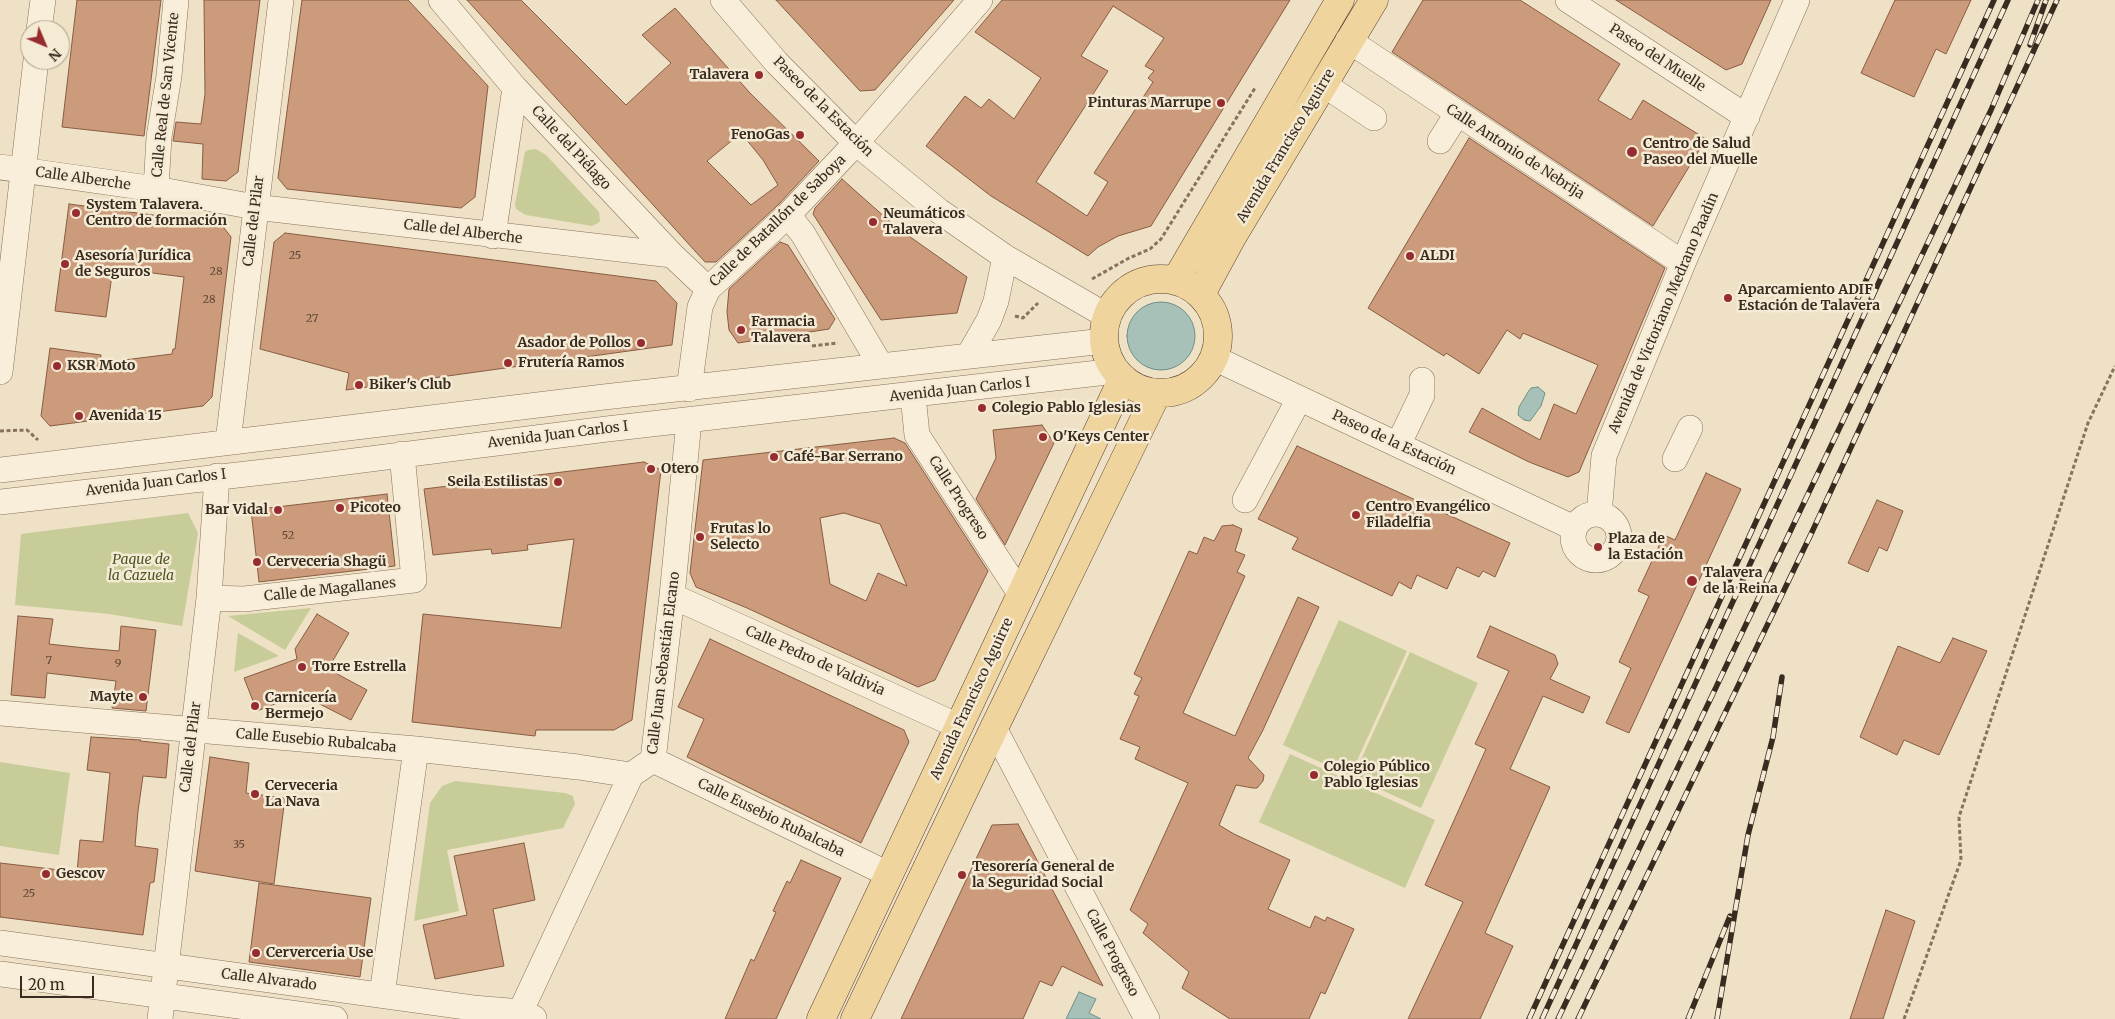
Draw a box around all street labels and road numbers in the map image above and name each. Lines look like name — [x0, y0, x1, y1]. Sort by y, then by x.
street label: Calle Real de San Vicente — [149, 12, 183, 178]
street label: Paseo del Muelle — [1606, 21, 1708, 95]
street label: Paseo de la Estación — [769, 53, 877, 161]
street label: Avenida Francisco Aguirre — [1233, 66, 1339, 226]
street label: Calle Antonio de Nebrija — [1443, 101, 1587, 203]
street label: Calle del Piélago — [528, 103, 614, 193]
street label: Calle de Batallón de Saboya — [707, 152, 849, 290]
street label: Calle Alberche — [34, 164, 132, 194]
street label: Calle del Pilar — [240, 175, 268, 267]
street label: Avenida de Victoriano Medrano Paadin — [1605, 190, 1723, 436]
street label: Calle del Alberche — [403, 216, 523, 248]
street label: Avenida Juan Carlos I — [889, 374, 1031, 406]
street label: Paseo de la Estación — [1329, 407, 1459, 479]
street label: Avenida Juan Carlos I — [487, 418, 629, 452]
street label: Calle Progreso — [925, 453, 991, 543]
street label: Avenida Juan Carlos I — [85, 466, 227, 500]
street label: Calle Juan Sebastián Elcano — [644, 571, 684, 755]
street label: Calle de Magallanes — [263, 575, 397, 605]
street label: Avenida Francisco Aguirre — [927, 615, 1017, 783]
street label: Calle Pedro de Valdivia — [743, 623, 887, 699]
street label: Calle del Pilar — [177, 701, 205, 793]
street label: Calle Eusebio Rubalcaba — [235, 726, 397, 756]
street label: Calle Eusebio Rubalcaba — [695, 775, 847, 861]
street label: Calle Progreso — [1082, 907, 1142, 999]
street label: Calle Alvarado — [220, 966, 318, 994]

